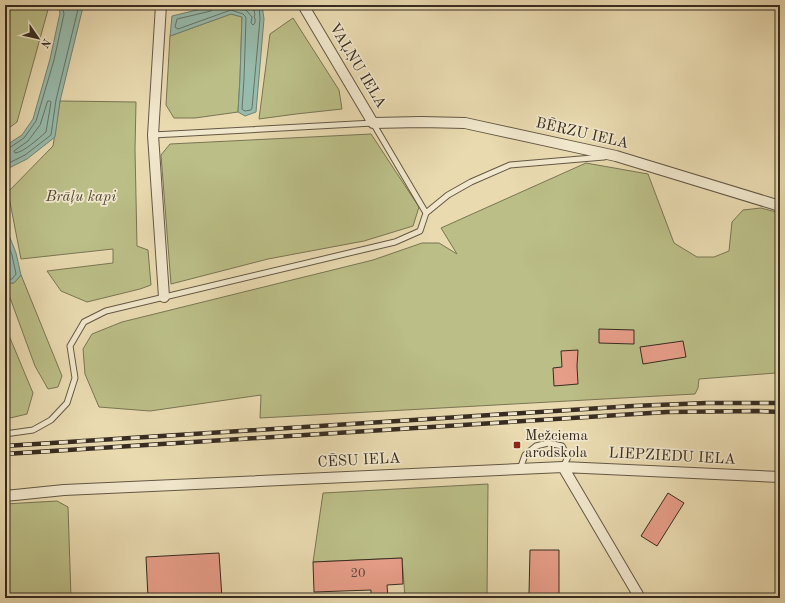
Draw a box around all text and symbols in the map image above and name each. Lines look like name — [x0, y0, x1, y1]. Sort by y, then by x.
north arrow — [18, 18, 58, 58]
street label: VAĻŅU IELA — [326, 21, 388, 112]
text: N — [38, 36, 52, 50]
street label: BĒRZU IELA — [534, 114, 631, 152]
park label: Brāļu kapi — [45, 190, 116, 205]
place label: Mežciema arodskola — [525, 429, 588, 461]
marker: Mežciema arodskola — [512, 440, 522, 450]
street label: LIEPZIEDU IELA — [608, 446, 736, 468]
street label: CĒSU IELA — [317, 449, 401, 471]
house number: 20 — [350, 567, 366, 580]

